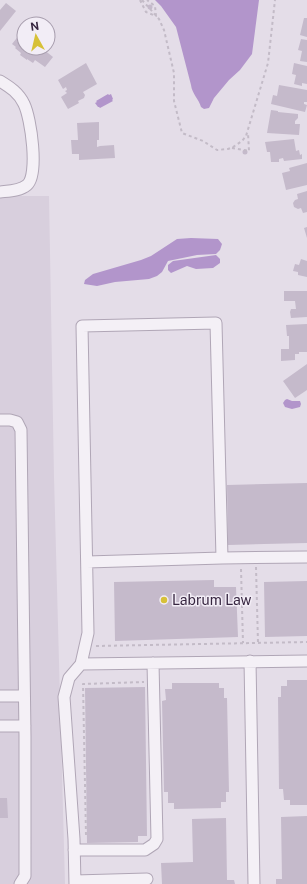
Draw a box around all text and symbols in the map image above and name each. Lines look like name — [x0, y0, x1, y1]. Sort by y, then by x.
north arrow — [16, 16, 56, 56]
text: N — [30, 20, 40, 33]
place label: Labrum Law — [172, 592, 252, 608]
marker: Labrum Law — [159, 595, 169, 605]

